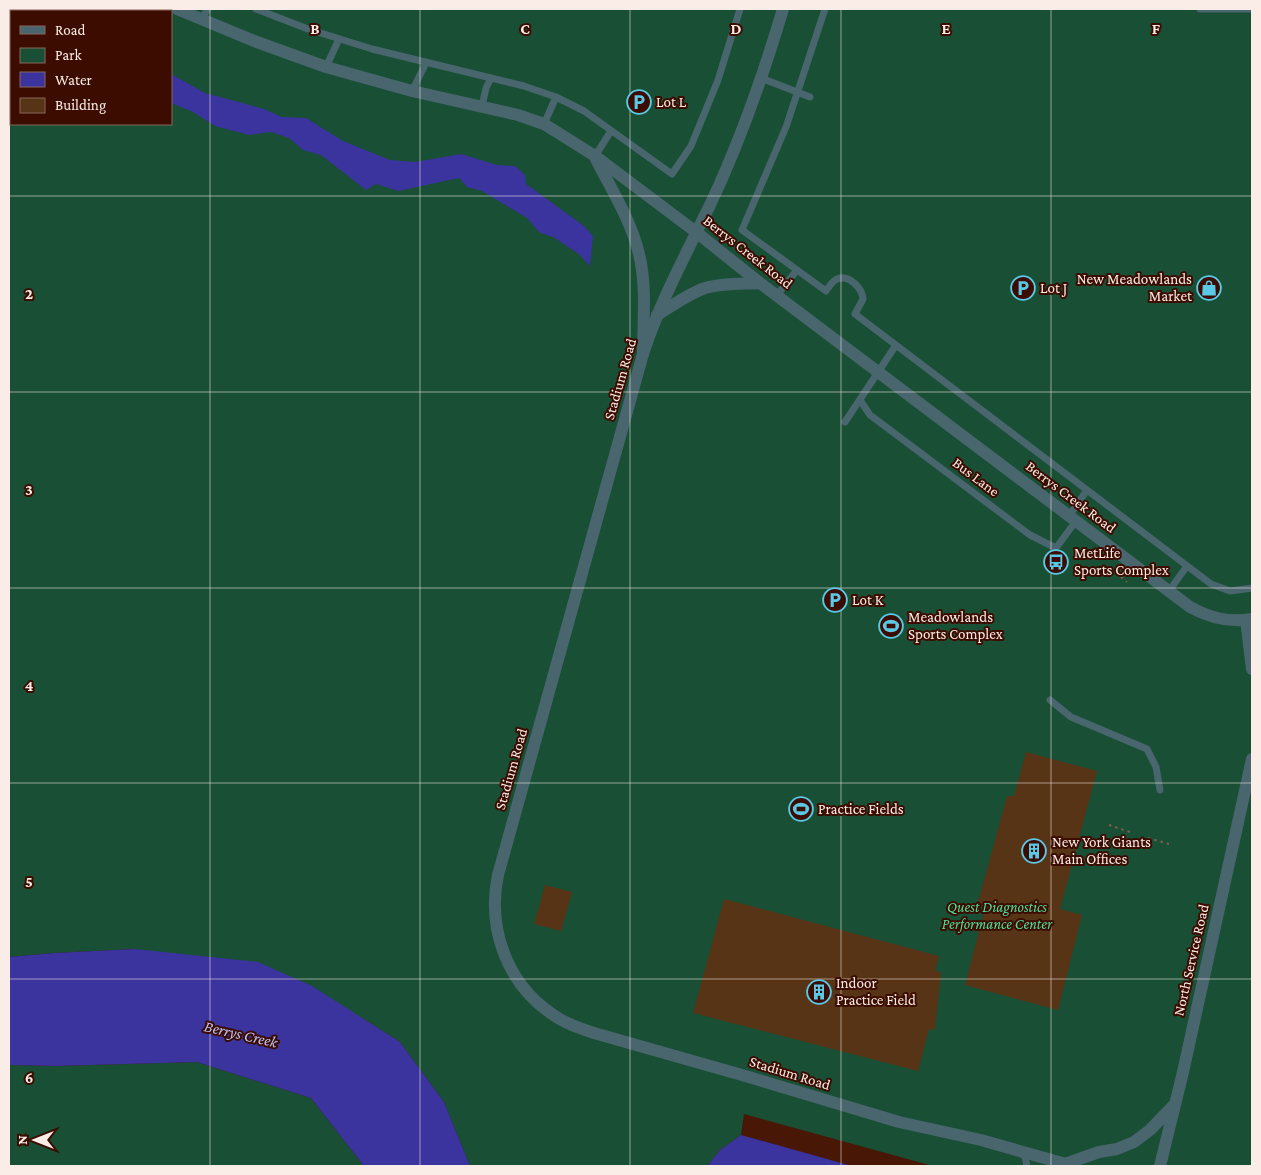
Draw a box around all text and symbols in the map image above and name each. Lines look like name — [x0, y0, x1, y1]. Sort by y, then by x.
legend — [10, 10, 172, 125]
text: B — [310, 20, 320, 37]
text: C — [520, 20, 530, 37]
text: D — [730, 20, 742, 37]
text: E — [941, 20, 951, 37]
text: F — [1152, 20, 1161, 37]
text: Road — [55, 22, 86, 38]
text: Park — [55, 47, 82, 63]
text: Water — [55, 72, 92, 88]
parking icon: Lot L — [626, 89, 652, 115]
place label: Lot L — [656, 94, 687, 110]
text: Building — [55, 97, 106, 114]
street label: Berrys Creek Road — [700, 212, 796, 293]
place label: New Meadowlands Market — [1077, 271, 1193, 304]
parking icon: Lot J — [1010, 275, 1036, 301]
shop icon: New Meadowlands Market — [1196, 275, 1222, 301]
place label: Lot J — [1040, 280, 1067, 297]
text: 2 — [25, 285, 33, 302]
street label: Stadium Road — [601, 336, 639, 422]
street label: Bus Lane — [950, 454, 1003, 500]
street label: Berrys Creek Road — [1022, 458, 1119, 537]
text: 3 — [25, 481, 33, 498]
place label: MetLife Sports Complex — [1074, 545, 1169, 579]
bus stop icon: MetLife Sports Complex — [1043, 549, 1069, 575]
parking icon: Lot K — [822, 587, 848, 613]
place label: Lot K — [852, 592, 884, 608]
place label: Meadowlands Sports Complex — [908, 609, 1003, 643]
sports icon: Meadowlands Sports Complex — [878, 613, 904, 639]
text: 4 — [25, 677, 34, 694]
street label: Stadium Road — [492, 726, 530, 812]
sports icon: Practice Fields — [788, 796, 814, 822]
place label: Practice Fields — [818, 801, 904, 817]
place label: New York Giants Main Offices — [1052, 834, 1151, 867]
building icon: New York Giants Main Offices — [1021, 838, 1047, 864]
text: 5 — [25, 873, 33, 890]
park label: Quest Diagnostics Performance Center — [942, 899, 1053, 933]
street label: North Service Road — [1170, 902, 1212, 1017]
place label: Indoor Practice Field — [836, 975, 916, 1008]
building icon: Indoor Practice Field — [806, 979, 832, 1005]
water label: Berrys Creek — [202, 1017, 280, 1052]
street label: Stadium Road — [748, 1053, 833, 1093]
text: 6 — [25, 1069, 33, 1086]
north arrow — [10, 1115, 60, 1165]
text: N — [14, 1135, 30, 1145]

